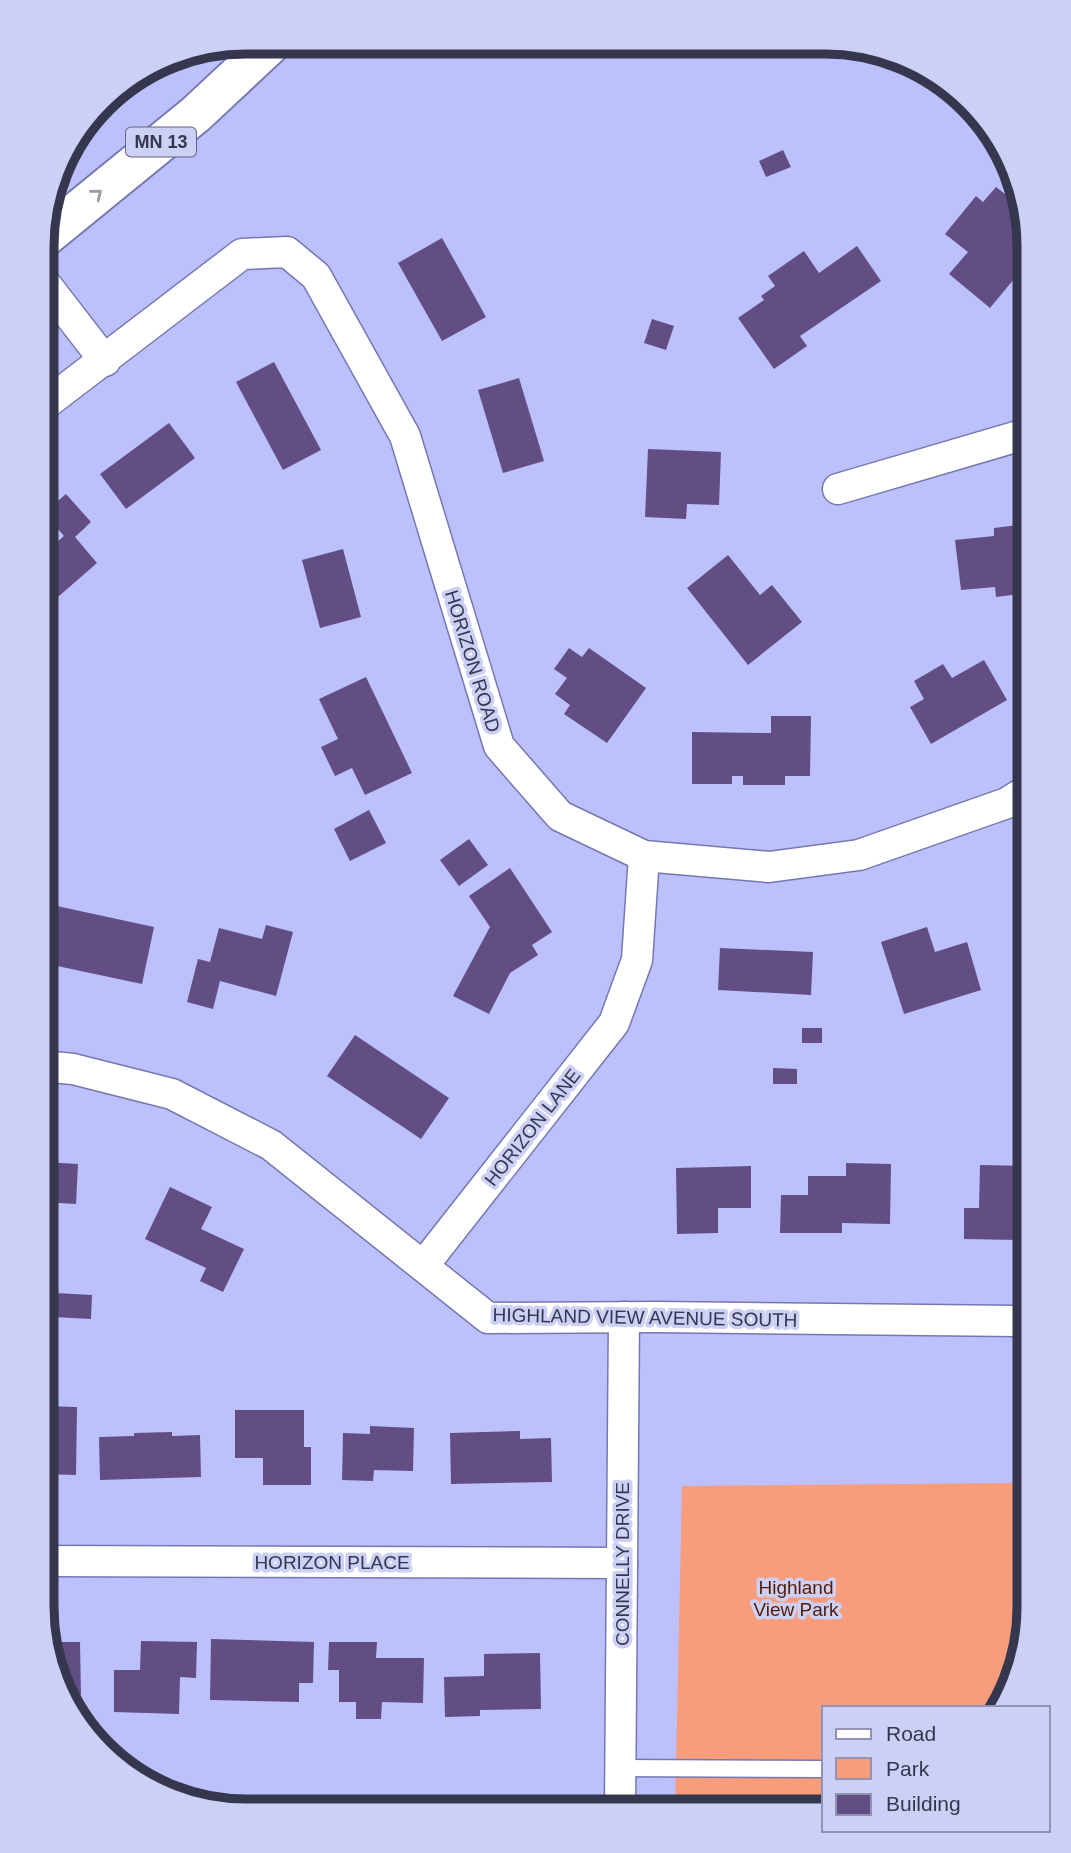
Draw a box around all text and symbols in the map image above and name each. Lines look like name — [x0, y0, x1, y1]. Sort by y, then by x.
road number: MN 13 — [126, 127, 196, 156]
one-way arrow — [89, 190, 101, 203]
street label: HORIZON ROAD — [441, 587, 504, 735]
street label: HORIZON LANE — [480, 1065, 585, 1190]
street label: HIGHLAND VIEW AVENUE SOUTH — [492, 1304, 798, 1331]
street label: CONNELLY DRIVE — [612, 1482, 633, 1646]
street label: HORIZON PLACE — [254, 1552, 410, 1573]
park label: Highland View Park — [753, 1577, 839, 1620]
legend — [822, 1706, 1050, 1832]
text: Road — [886, 1722, 936, 1745]
text: Park — [886, 1757, 930, 1780]
text: Building — [886, 1792, 961, 1815]

